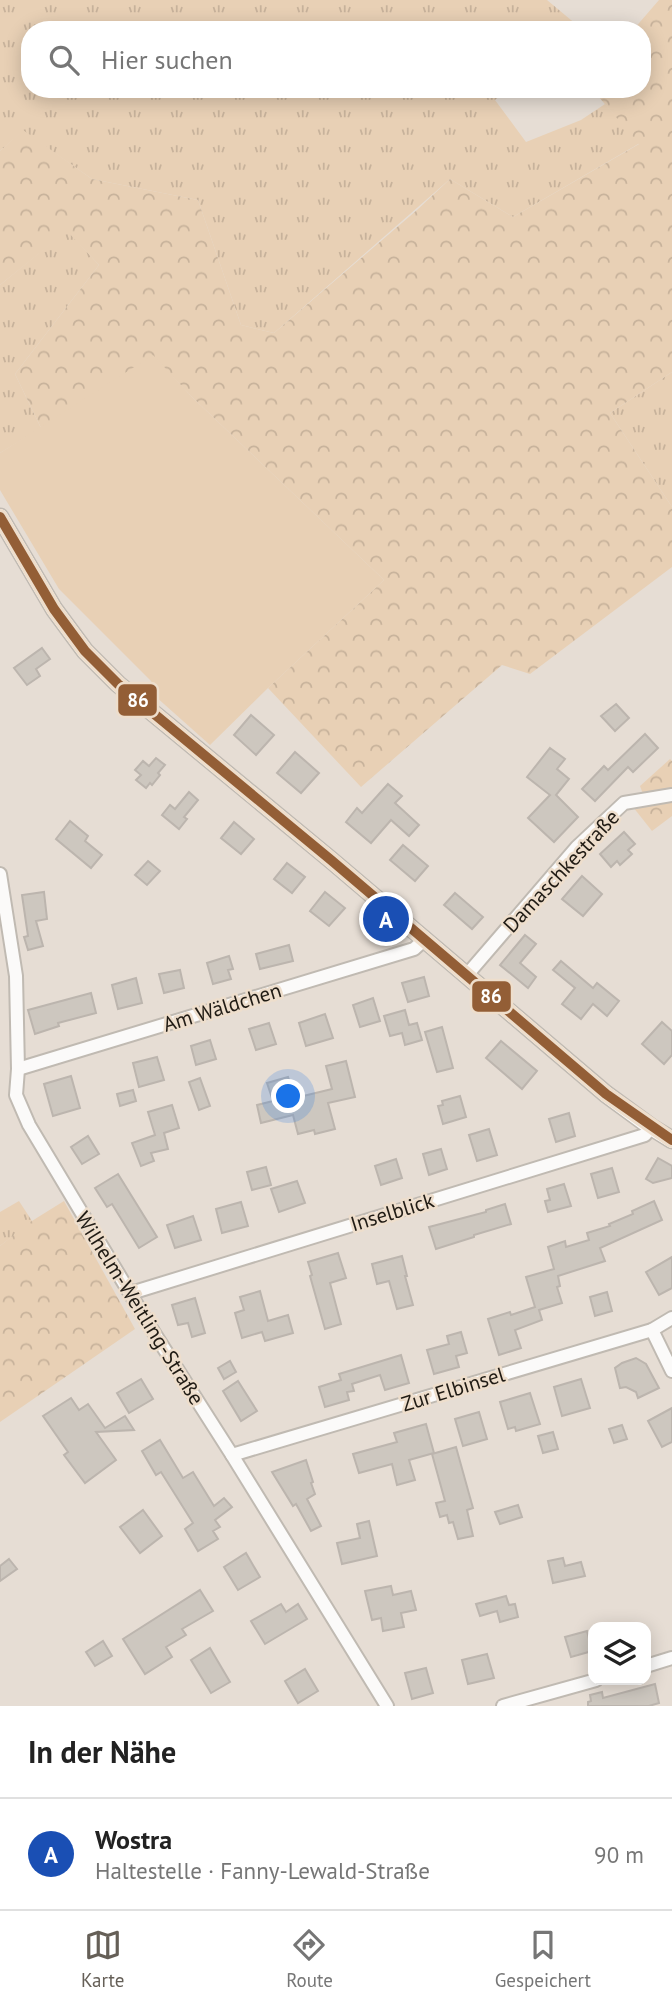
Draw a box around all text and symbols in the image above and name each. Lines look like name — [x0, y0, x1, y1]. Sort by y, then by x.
search box — [21, 21, 651, 98]
icon: search — [45, 41, 83, 79]
text: Hier suchen — [101, 43, 233, 76]
line badge: 86 — [117, 683, 158, 717]
text: 86 — [127, 688, 149, 712]
street label: Damaschkestraße — [497, 804, 625, 938]
pin: A — [363, 893, 409, 945]
street label: Am Wäldchen — [160, 976, 284, 1038]
line badge: 86 — [471, 980, 512, 1013]
text: 86 — [480, 984, 502, 1008]
your location — [271, 1079, 305, 1113]
street label: Inselblick — [347, 1187, 437, 1237]
street label: Wilhelm-Weitling-Straße — [69, 1206, 211, 1410]
street label: Zur Elbinsel — [398, 1361, 508, 1417]
map controls — [588, 1622, 651, 1685]
button: layers — [588, 1622, 651, 1685]
text: In der Nähe — [28, 1732, 176, 1771]
text: Wostra — [95, 1823, 172, 1856]
text: A — [44, 1840, 58, 1869]
text: 90 m — [594, 1840, 644, 1869]
text: Haltestelle · Fanny-Lewald-Straße — [95, 1856, 430, 1885]
tab: Karte — [81, 1926, 124, 1992]
tab: Route — [286, 1926, 333, 1992]
tab: Gespeichert — [495, 1926, 591, 1992]

